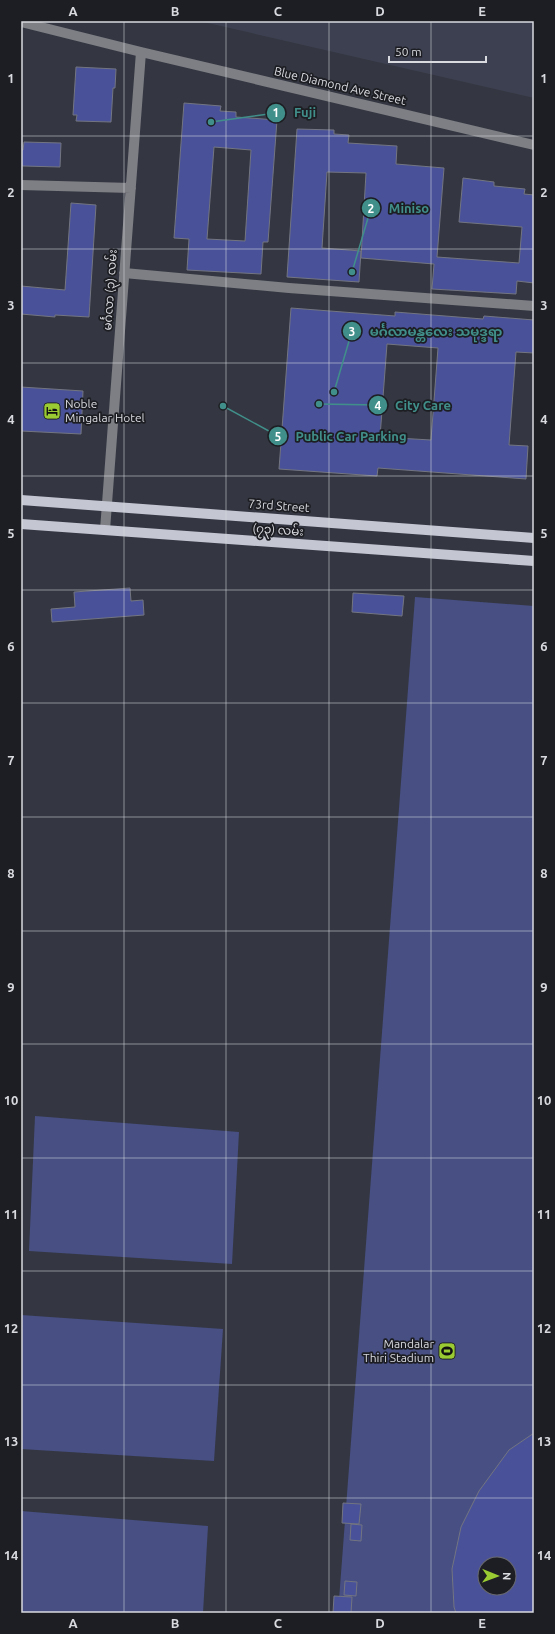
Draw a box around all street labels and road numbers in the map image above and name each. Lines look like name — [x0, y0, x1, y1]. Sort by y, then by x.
street label: Blue Diamond Ave Street — [273, 64, 408, 107]
street label: မင်္ဂလာ (၃) လမ်း — [98, 249, 123, 331]
street label: 73rd Street — [248, 497, 310, 514]
street label: (၇၃) လမ်း — [252, 519, 304, 542]

